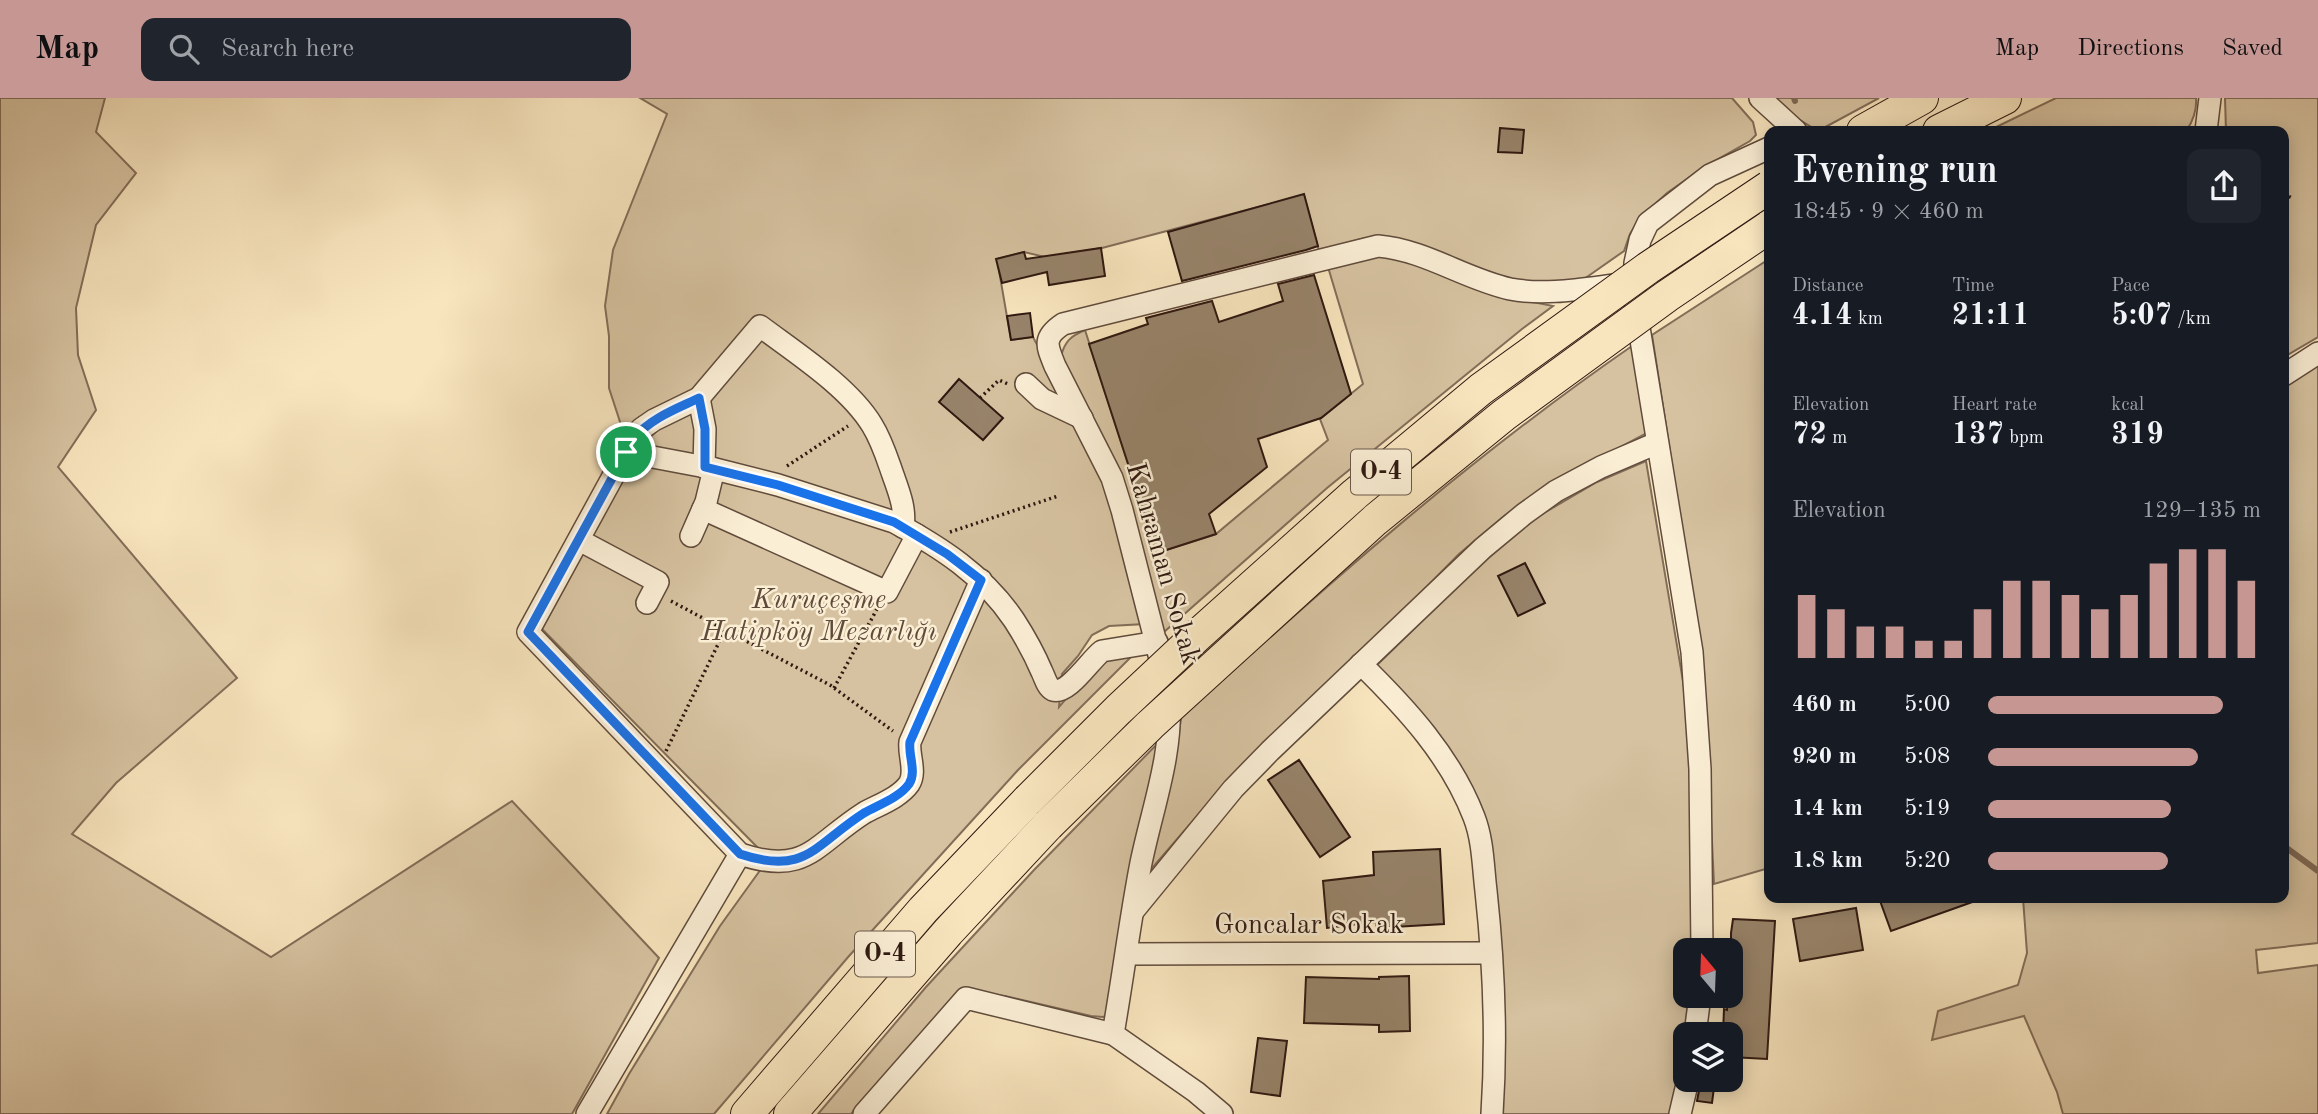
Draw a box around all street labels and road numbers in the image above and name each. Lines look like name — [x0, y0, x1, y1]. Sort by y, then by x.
road number: O-4 — [1351, 450, 1411, 494]
street label: Kahraman Sokak — [1120, 460, 1204, 668]
street label: Goncalar Sokak — [1214, 912, 1404, 940]
road number: O-4 — [855, 932, 915, 976]

